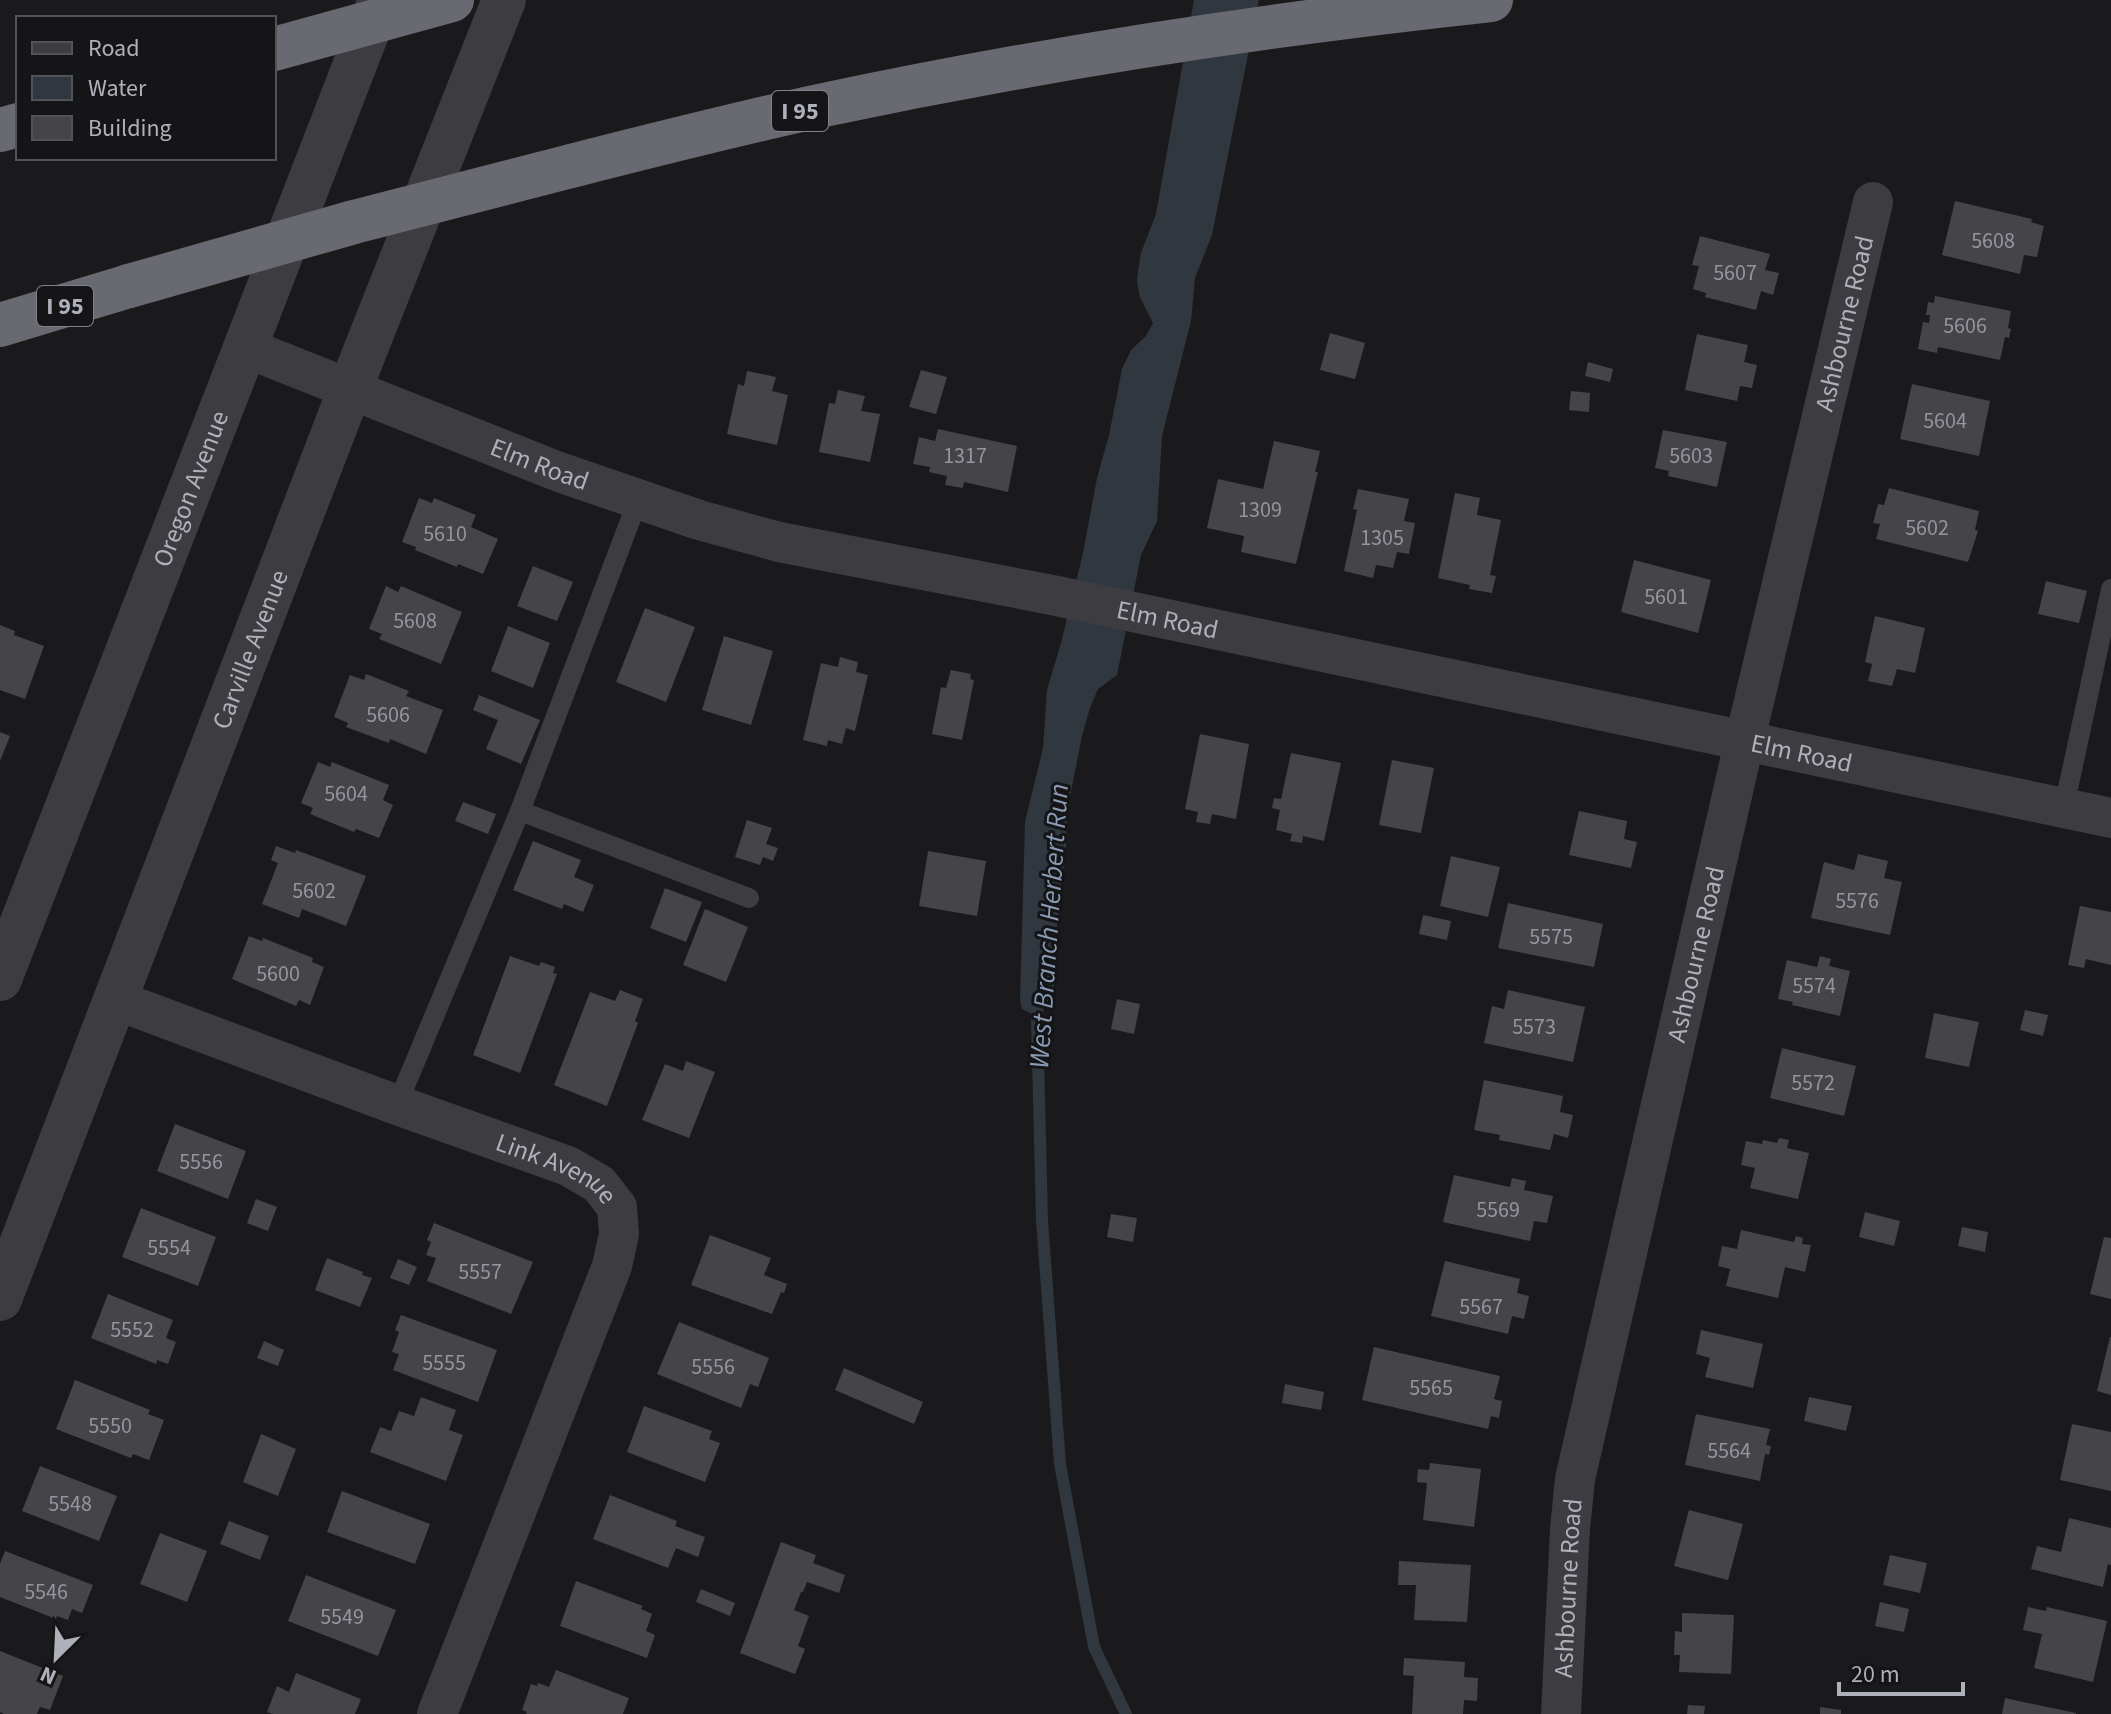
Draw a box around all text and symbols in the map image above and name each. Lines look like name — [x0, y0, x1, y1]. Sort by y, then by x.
legend — [16, 16, 276, 160]
text: Road — [88, 31, 140, 66]
text: Water — [88, 71, 147, 106]
road number: I 95 — [772, 91, 828, 131]
text: Building — [88, 111, 172, 146]
house number: 5608 — [1971, 225, 2015, 257]
street label: Ashbourne Road — [1806, 232, 1883, 415]
house number: 5607 — [1713, 257, 1757, 289]
road number: I 95 — [37, 286, 93, 326]
house number: 5606 — [1943, 310, 1987, 342]
street label: Oregon Avenue — [144, 405, 238, 572]
house number: 5604 — [1923, 405, 1967, 437]
street label: Elm Road — [485, 429, 594, 500]
house number: 1317 — [943, 440, 987, 472]
house number: 5603 — [1669, 440, 1713, 472]
house number: 1309 — [1238, 494, 1282, 526]
house number: 5602 — [1905, 512, 1949, 544]
house number: 5610 — [423, 518, 467, 550]
house number: 1305 — [1360, 522, 1404, 554]
street label: Carville Avenue — [203, 565, 298, 735]
house number: 5601 — [1644, 581, 1688, 613]
street label: Elm Road — [1113, 591, 1222, 648]
house number: 5608 — [393, 605, 437, 637]
house number: 5606 — [366, 699, 410, 731]
street label: Elm Road — [1747, 725, 1856, 782]
house number: 5604 — [324, 778, 368, 810]
water label: West Branch Herbert Run — [1019, 782, 1079, 1070]
street label: Ashbourne Road — [1658, 863, 1734, 1046]
house number: 5602 — [292, 875, 336, 907]
house number: 5576 — [1835, 885, 1879, 917]
house number: 5575 — [1529, 921, 1573, 953]
house number: 5600 — [256, 958, 300, 990]
house number: 5574 — [1792, 970, 1836, 1002]
house number: 5573 — [1512, 1011, 1556, 1043]
house number: 5572 — [1791, 1067, 1835, 1099]
street label: Link Avenue — [491, 1124, 626, 1212]
house number: 5556 — [179, 1146, 223, 1178]
house number: 5569 — [1476, 1194, 1520, 1226]
house number: 5554 — [147, 1232, 191, 1264]
house number: 5557 — [458, 1256, 502, 1288]
house number: 5567 — [1459, 1291, 1503, 1323]
house number: 5552 — [110, 1314, 154, 1346]
house number: 5555 — [422, 1347, 466, 1379]
house number: 5556 — [691, 1351, 735, 1383]
house number: 5565 — [1409, 1372, 1453, 1404]
house number: 5550 — [88, 1410, 132, 1442]
house number: 5564 — [1707, 1435, 1751, 1467]
house number: 5548 — [48, 1488, 92, 1520]
street label: Ashbourne Road — [1545, 1497, 1592, 1679]
house number: 5546 — [24, 1576, 68, 1608]
house number: 5549 — [320, 1601, 364, 1633]
north arrow — [16, 1618, 96, 1698]
scale bar — [1839, 1646, 1963, 1696]
text: 20 m — [1851, 1657, 1900, 1692]
text: N — [35, 1658, 61, 1693]

